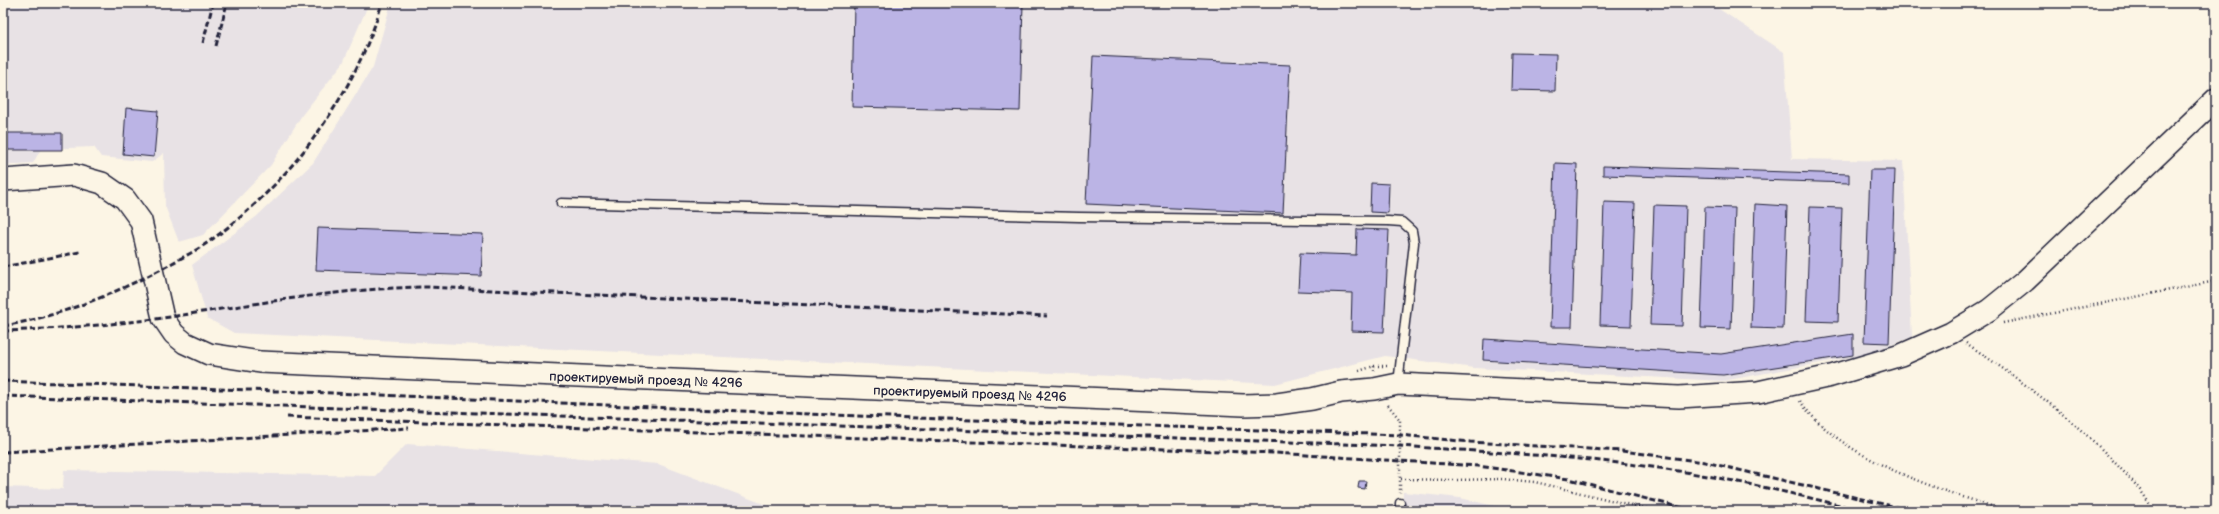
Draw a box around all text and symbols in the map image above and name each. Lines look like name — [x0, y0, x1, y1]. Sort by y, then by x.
street label: проектируемый проезд № 4296 — [549, 369, 743, 391]
street label: проектируемый проезд № 4296 — [873, 383, 1067, 405]

